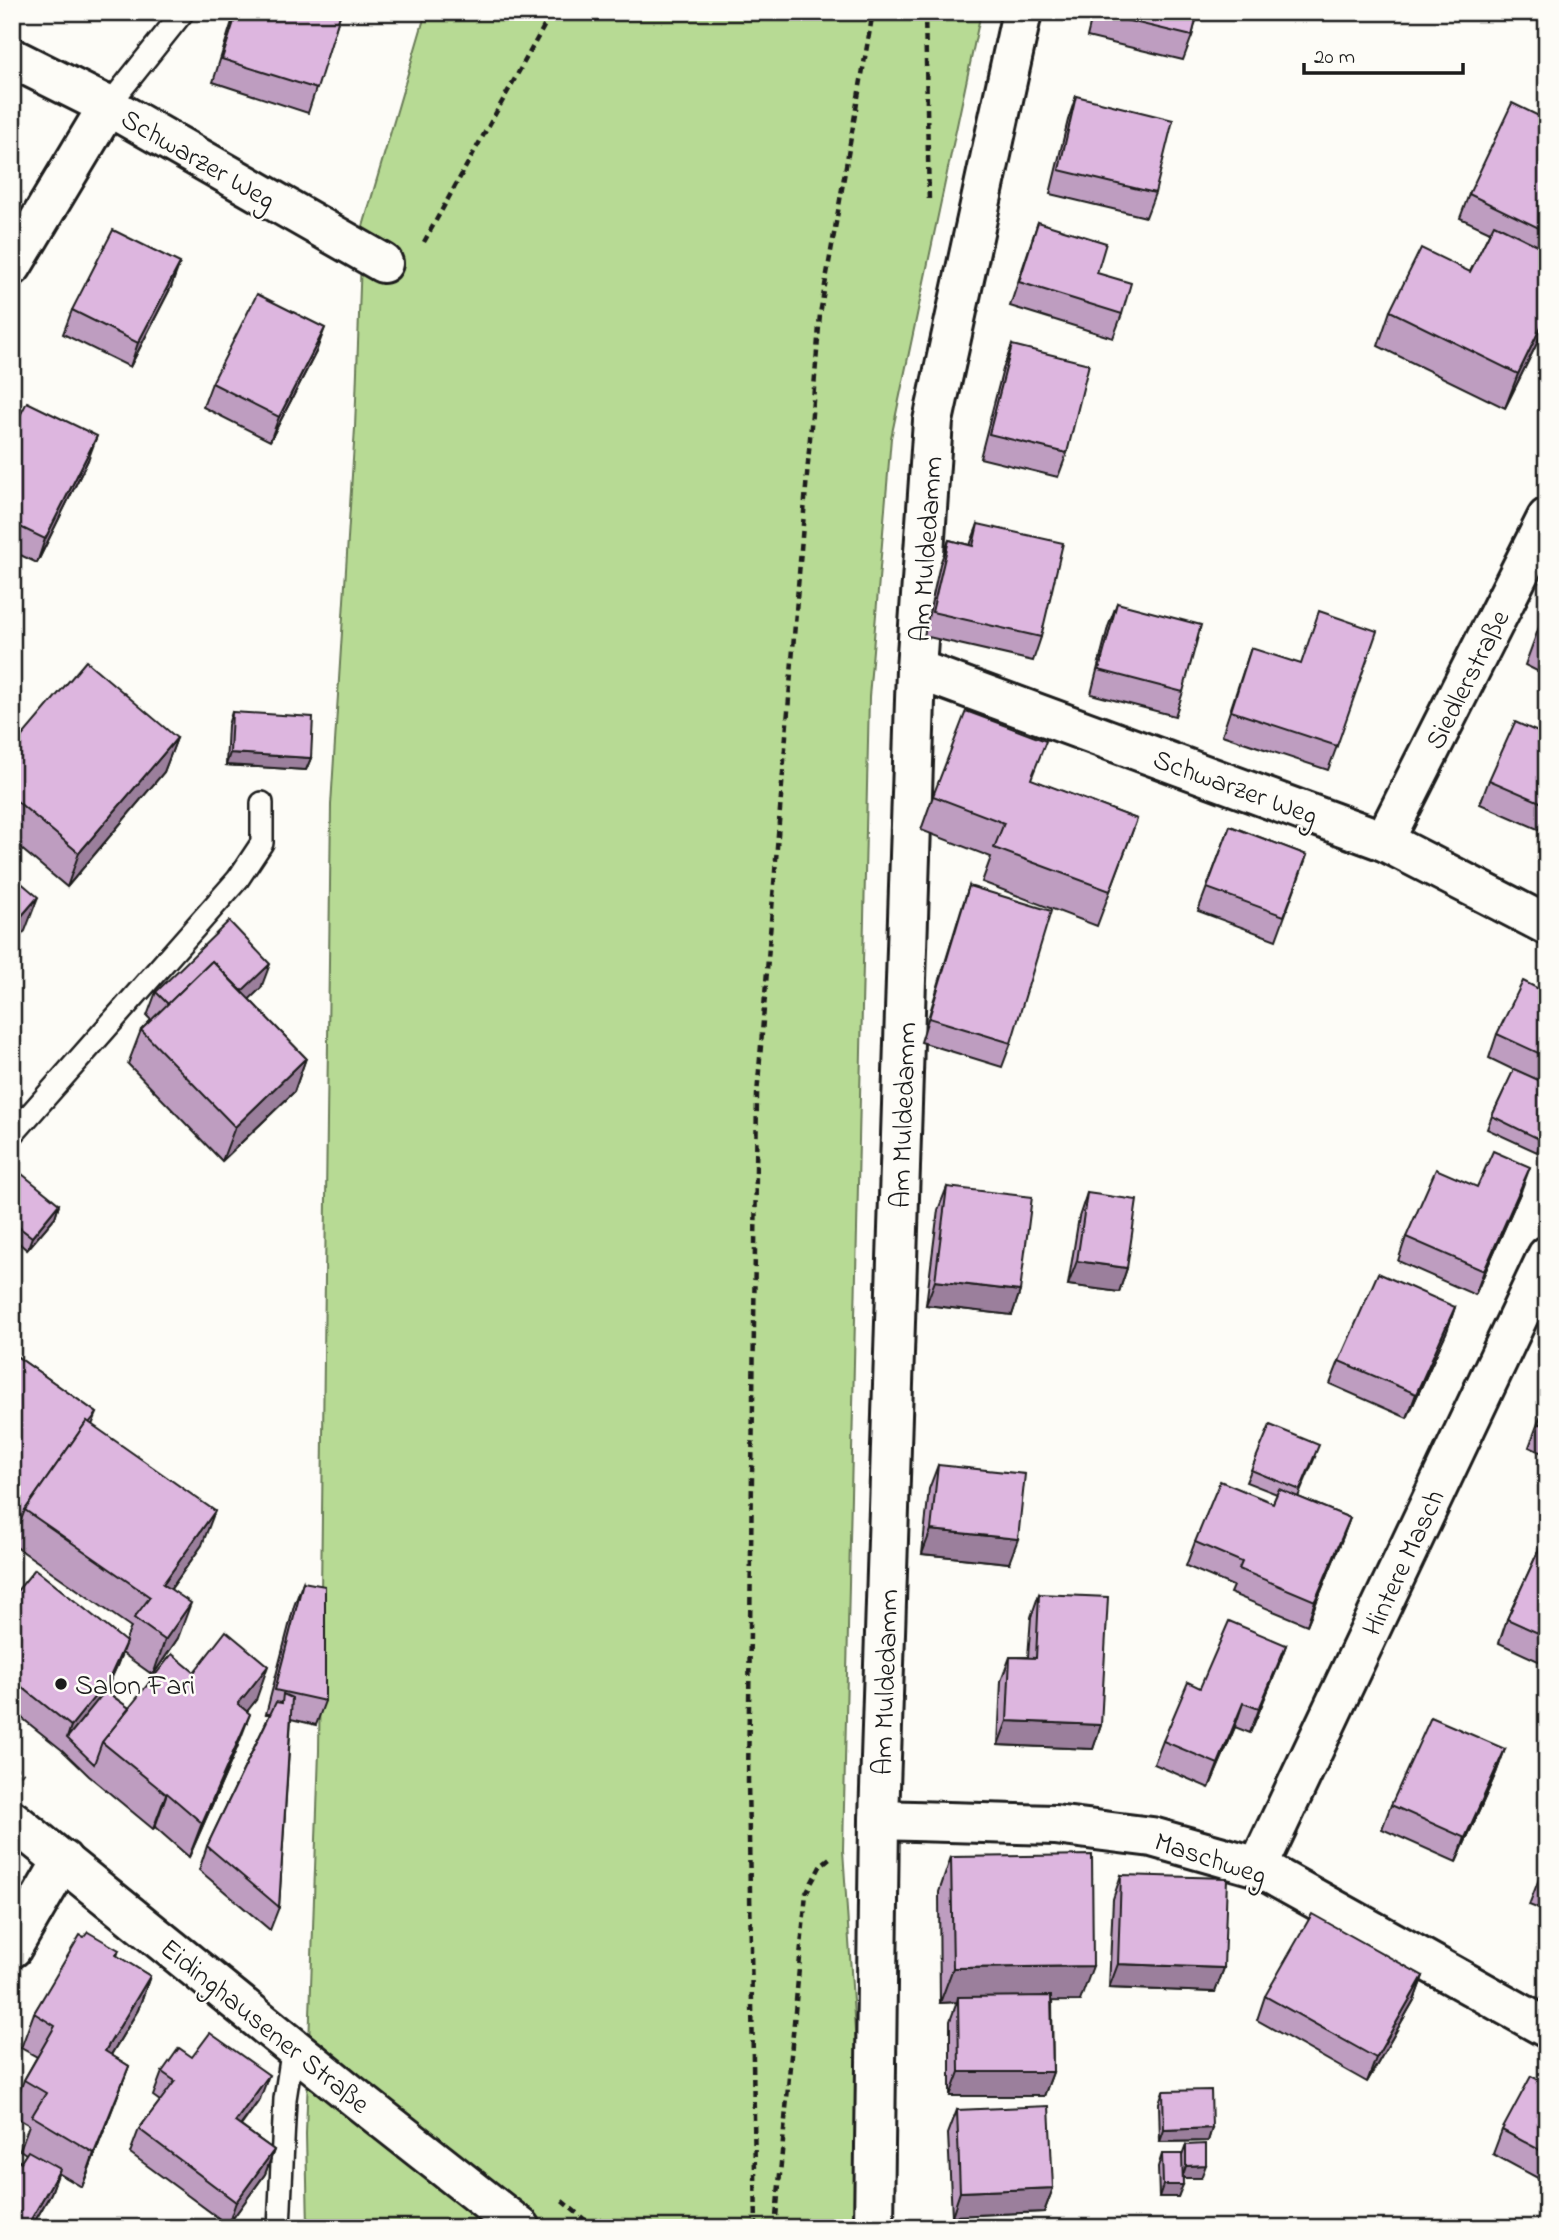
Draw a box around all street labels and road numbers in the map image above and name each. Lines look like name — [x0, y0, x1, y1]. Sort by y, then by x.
street label: Schwarzer Weg — [112, 100, 282, 222]
street label: Am Muldedamm — [902, 455, 955, 644]
street label: Siedlerstraße — [1416, 603, 1522, 758]
street label: Schwarzer Weg — [1147, 740, 1323, 838]
street label: Am Muldedamm — [882, 1021, 929, 1209]
street label: Hintere Masch — [1353, 1483, 1457, 1643]
street label: Am Muldedamm — [864, 1588, 911, 1776]
street label: Maschweg — [1149, 1823, 1271, 1898]
street label: Eidinghausener Straße — [150, 1930, 378, 2126]

